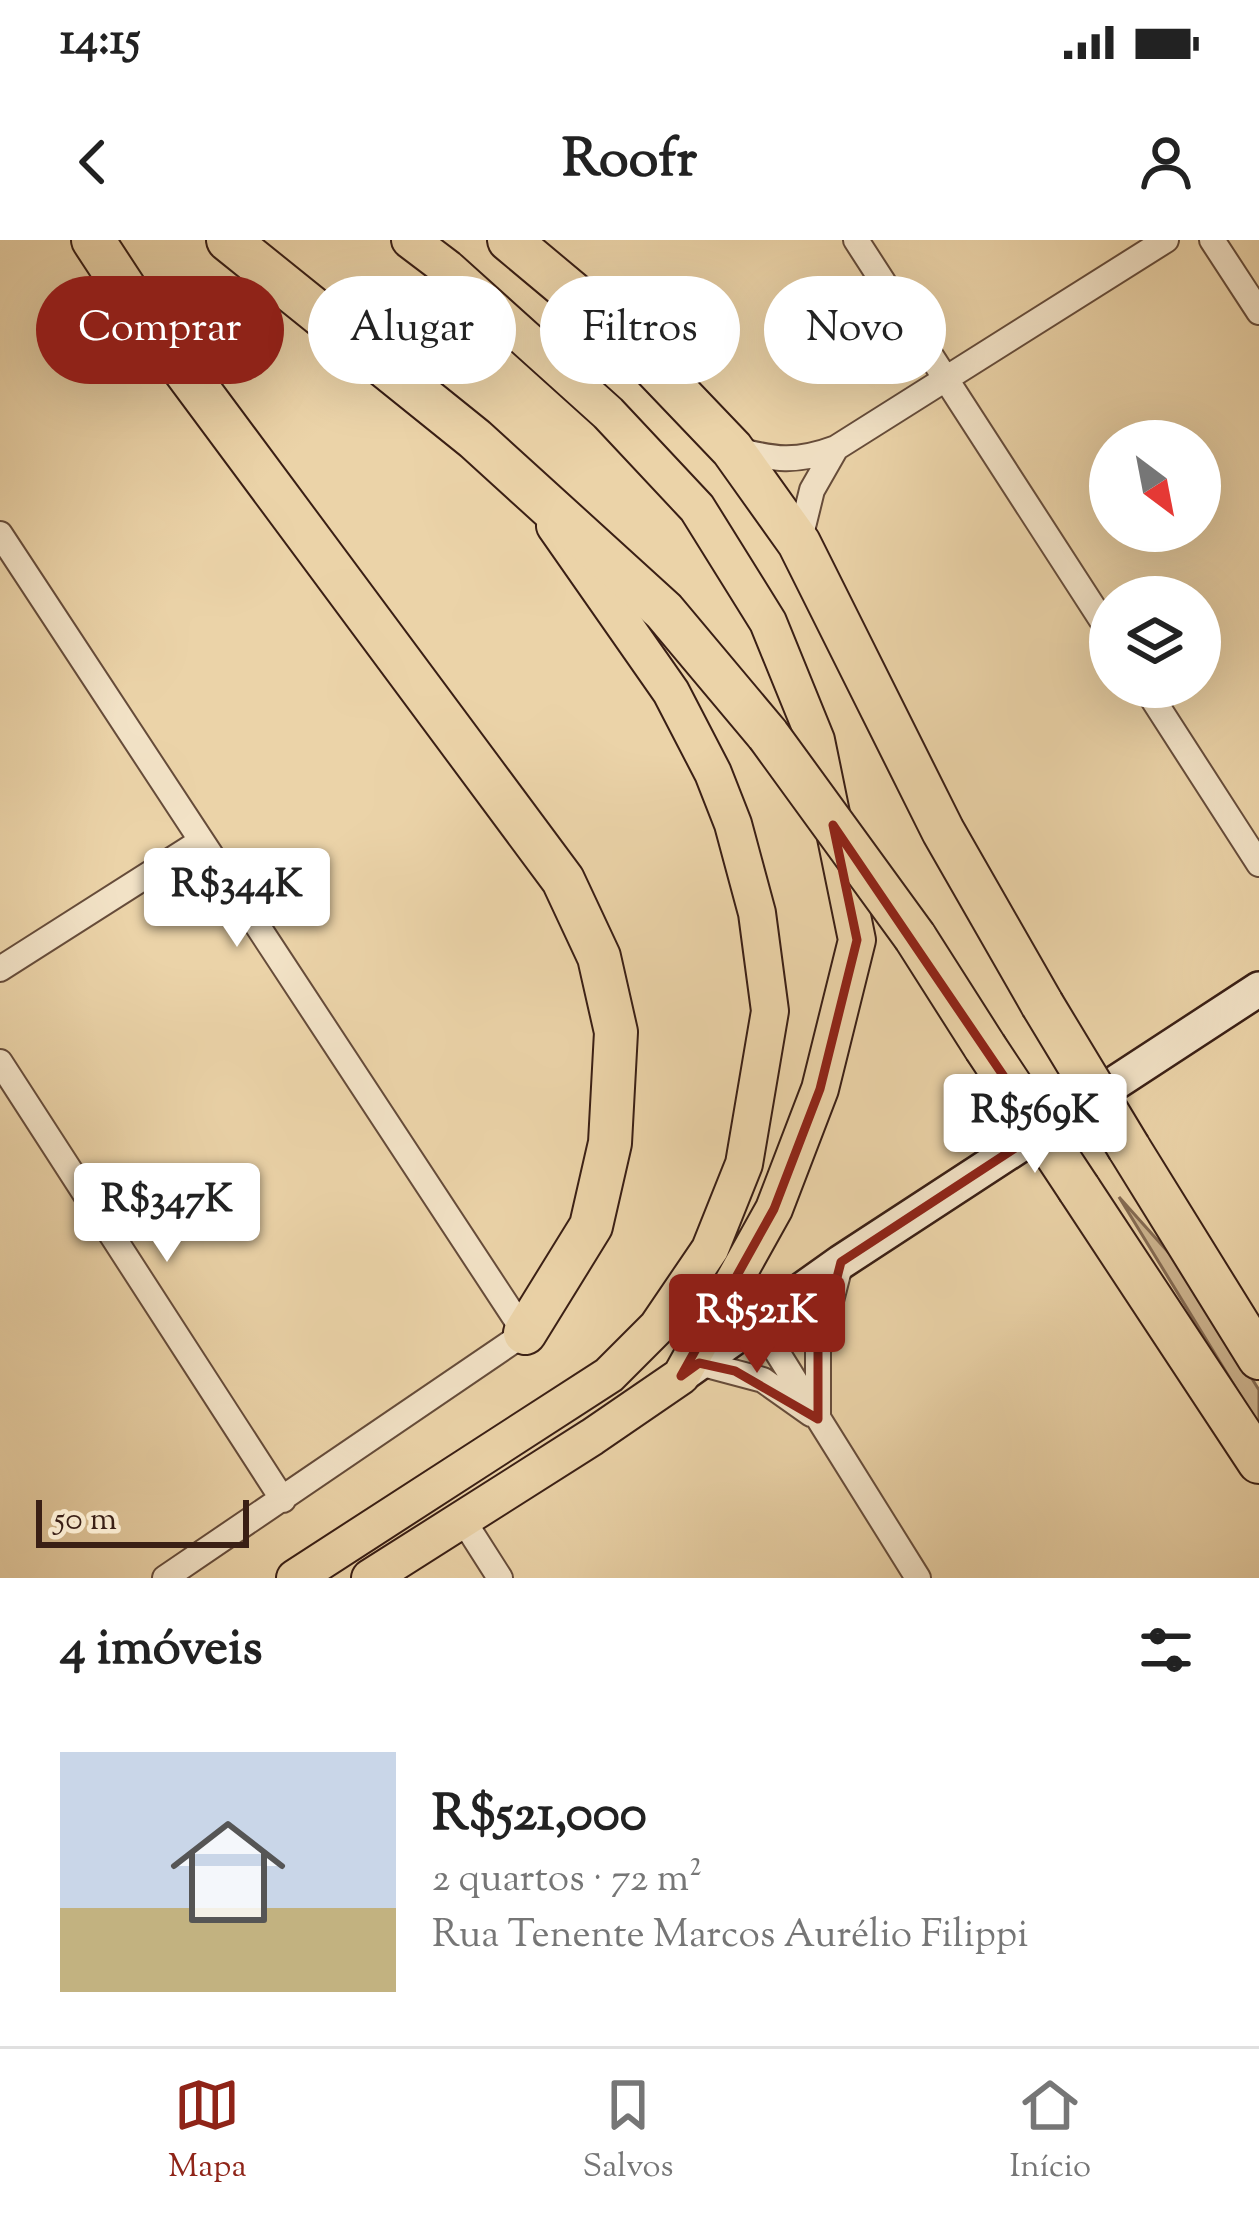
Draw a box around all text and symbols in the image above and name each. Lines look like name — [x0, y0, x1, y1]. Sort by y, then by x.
text: 14:15 — [60, 10, 140, 75]
text: Roofr — [562, 123, 697, 201]
icon: back — [60, 129, 126, 195]
icon: person — [1133, 129, 1199, 195]
chip: Comprar — [36, 276, 284, 384]
chip: Alugar — [308, 276, 516, 384]
chip: Filtros — [540, 276, 740, 384]
chip: Novo — [764, 276, 946, 384]
north arrow — [1089, 420, 1221, 552]
map controls — [1089, 420, 1221, 708]
button: layers — [1089, 576, 1221, 708]
pin: R$344K — [139, 848, 335, 950]
text: R$344K — [171, 859, 303, 915]
pin: R$569K — [937, 1074, 1133, 1176]
text: R$569K — [971, 1085, 1099, 1141]
pin: R$347K — [69, 1163, 265, 1265]
text: R$347K — [101, 1174, 233, 1230]
pin: R$521K — [659, 1274, 855, 1376]
text: R$521K — [696, 1285, 818, 1341]
scale bar — [36, 1494, 249, 1547]
text: 50 m — [54, 1497, 117, 1545]
text: 4 imóveis — [60, 1614, 263, 1687]
icon: filters — [1133, 1617, 1199, 1683]
text: R$521,000 — [432, 1780, 647, 1853]
icon: home — [156, 1800, 300, 1944]
text: 2 quartos · 72 m² — [432, 1853, 702, 1909]
text: Rua Tenente Marcos Aurélio Filippi — [432, 1909, 1028, 1965]
tab: Mapa — [168, 2072, 247, 2192]
tab: Salvos — [582, 2072, 674, 2192]
tab: Início — [1009, 2072, 1091, 2192]

